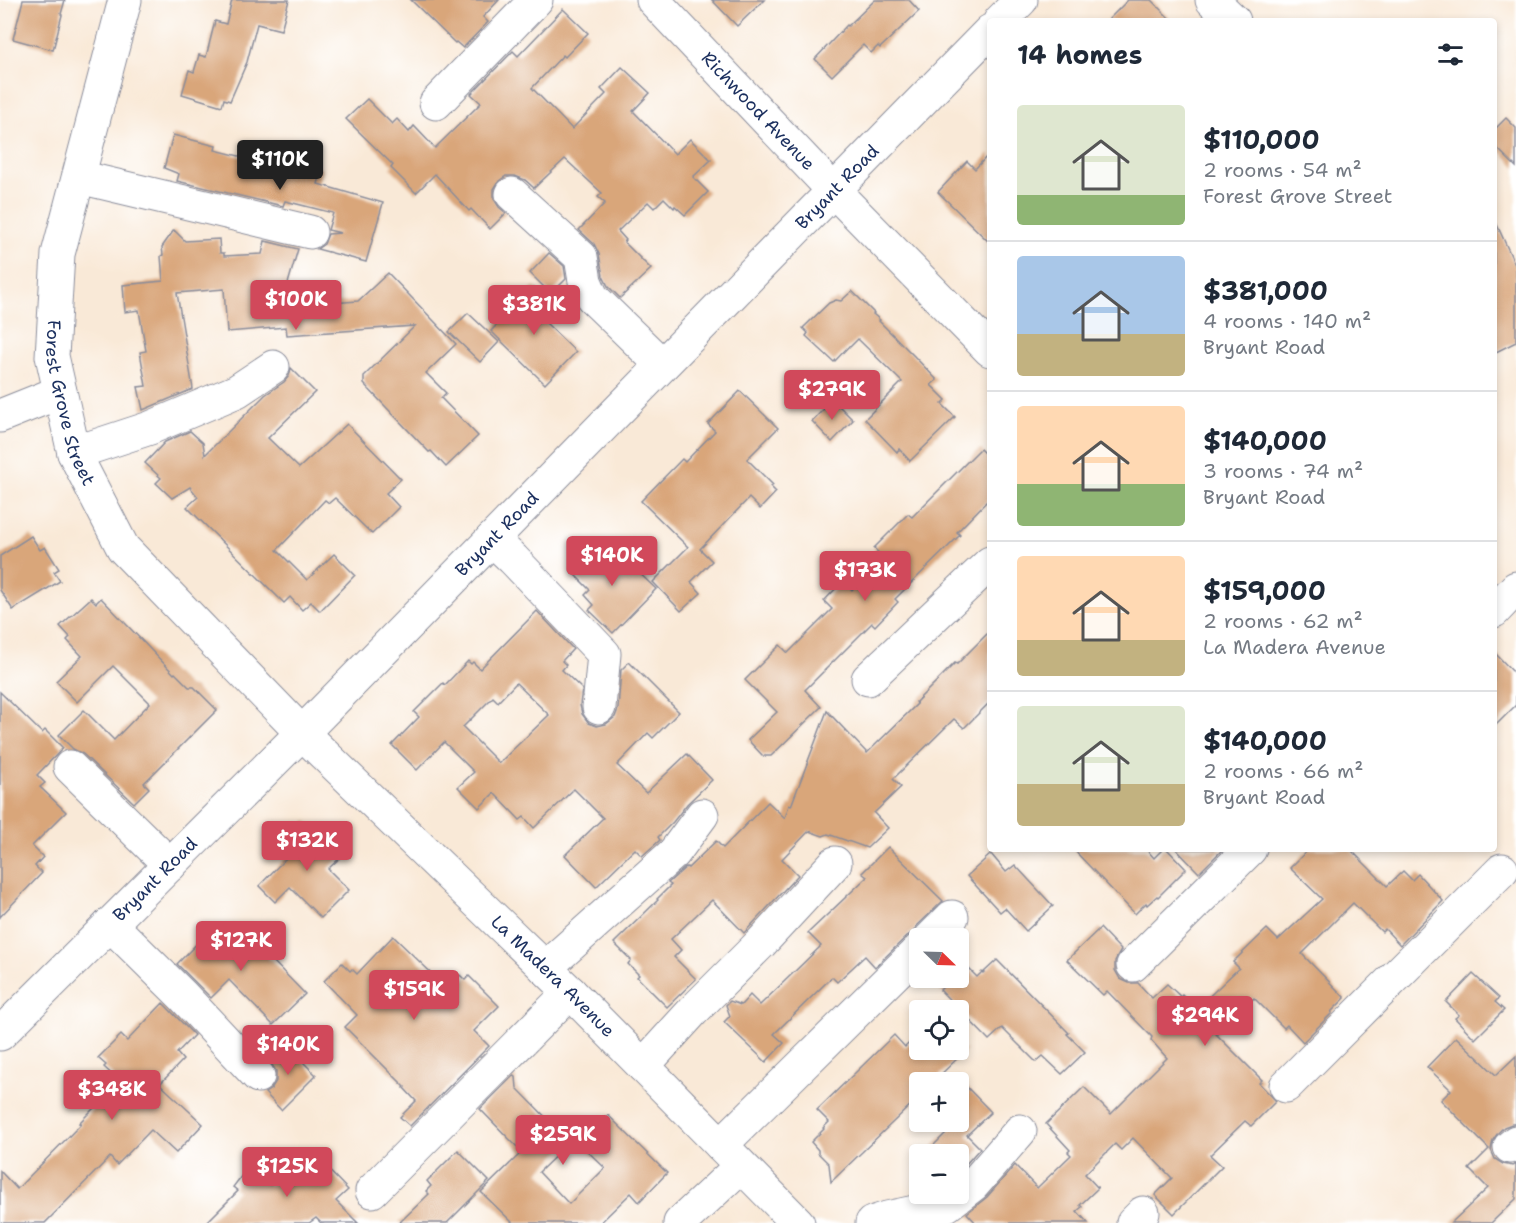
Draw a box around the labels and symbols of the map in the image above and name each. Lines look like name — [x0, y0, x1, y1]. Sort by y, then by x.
street label: Richwood Avenue — [696, 46, 820, 176]
street label: Bryant Road — [790, 139, 884, 235]
pin: $110K — [238, 140, 322, 191]
pin: $100K — [254, 280, 338, 331]
pin: $381K — [492, 285, 576, 336]
street label: Forest Grove Street — [40, 319, 101, 490]
pin: $279K — [790, 370, 874, 421]
street label: Bryant Road — [450, 486, 544, 582]
pin: $140K — [570, 536, 654, 587]
pin: $173K — [823, 551, 907, 602]
pin: $132K — [265, 821, 349, 872]
street label: Bryant Road — [108, 832, 203, 927]
street label: La Madera Avenue — [486, 910, 620, 1042]
pin: $127K — [199, 921, 283, 972]
north arrow — [909, 928, 969, 988]
pin: $159K — [372, 970, 456, 1021]
pin: $294K — [1163, 996, 1247, 1047]
pin: $140K — [246, 1025, 330, 1076]
pin: $348K — [70, 1070, 154, 1121]
pin: $259K — [521, 1115, 605, 1166]
pin: $125K — [245, 1147, 329, 1198]

